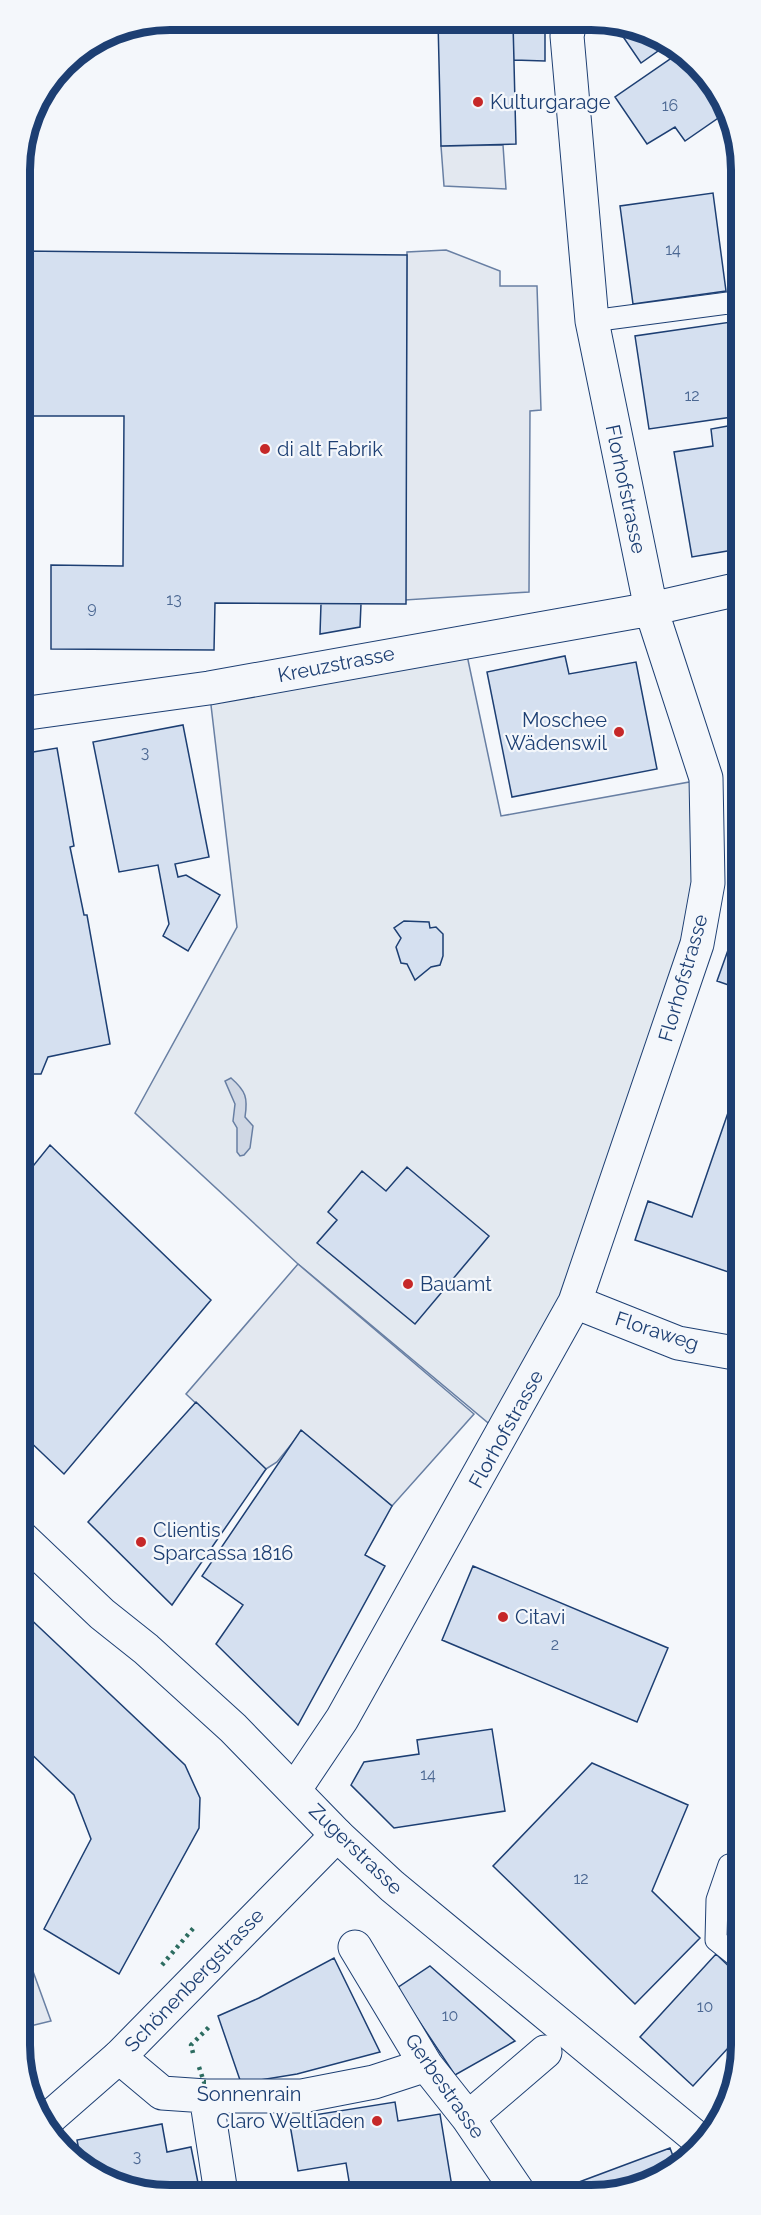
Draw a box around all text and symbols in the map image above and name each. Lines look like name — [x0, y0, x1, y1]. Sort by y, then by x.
place label: Kulturgarage — [490, 90, 611, 114]
marker: Kulturgarage — [471, 95, 485, 109]
house number: 16 — [662, 96, 678, 115]
house number: 14 — [665, 240, 681, 259]
house number: 12 — [684, 386, 700, 405]
street label: Florhofstrasse — [601, 422, 651, 556]
place label: di alt Fabrik — [277, 437, 383, 461]
marker: di alt Fabrik — [258, 442, 272, 456]
house number: 13 — [166, 590, 182, 609]
house number: 9 — [87, 598, 97, 617]
street label: Kreuzstrasse — [276, 641, 397, 687]
place label: Moschee Wädenswil — [505, 708, 608, 755]
marker: Moschee Wädenswil — [612, 725, 626, 739]
house number: 3 — [141, 743, 149, 762]
street label: Florhofstrasse — [653, 911, 713, 1044]
place label: Bauamt — [420, 1272, 492, 1296]
marker: Bauamt — [401, 1277, 415, 1291]
street label: Floraweg — [612, 1306, 702, 1356]
street label: Florhofstrasse — [464, 1365, 548, 1492]
place label: Clientis Sparcassa 1816 — [153, 1518, 293, 1565]
marker: Clientis Sparcassa 1816 — [134, 1535, 148, 1549]
place label: Citavi — [515, 1605, 565, 1629]
marker: Citavi — [496, 1610, 510, 1624]
house number: 2 — [551, 1635, 559, 1654]
house number: 14 — [420, 1765, 436, 1784]
street label: Zugerstrasse — [304, 1798, 408, 1900]
house number: 12 — [573, 1869, 589, 1888]
street label: Schönenbergstrasse — [119, 1903, 269, 2057]
house number: 10 — [697, 1997, 713, 2016]
house number: 10 — [442, 2006, 458, 2025]
street label: Gerbestrasse — [400, 2029, 490, 2143]
street label: Sonnenrain — [197, 2082, 301, 2106]
place label: Claro Weltladen — [216, 2109, 365, 2133]
marker: Claro Weltladen — [370, 2114, 384, 2128]
house number: 3 — [133, 2147, 141, 2166]

